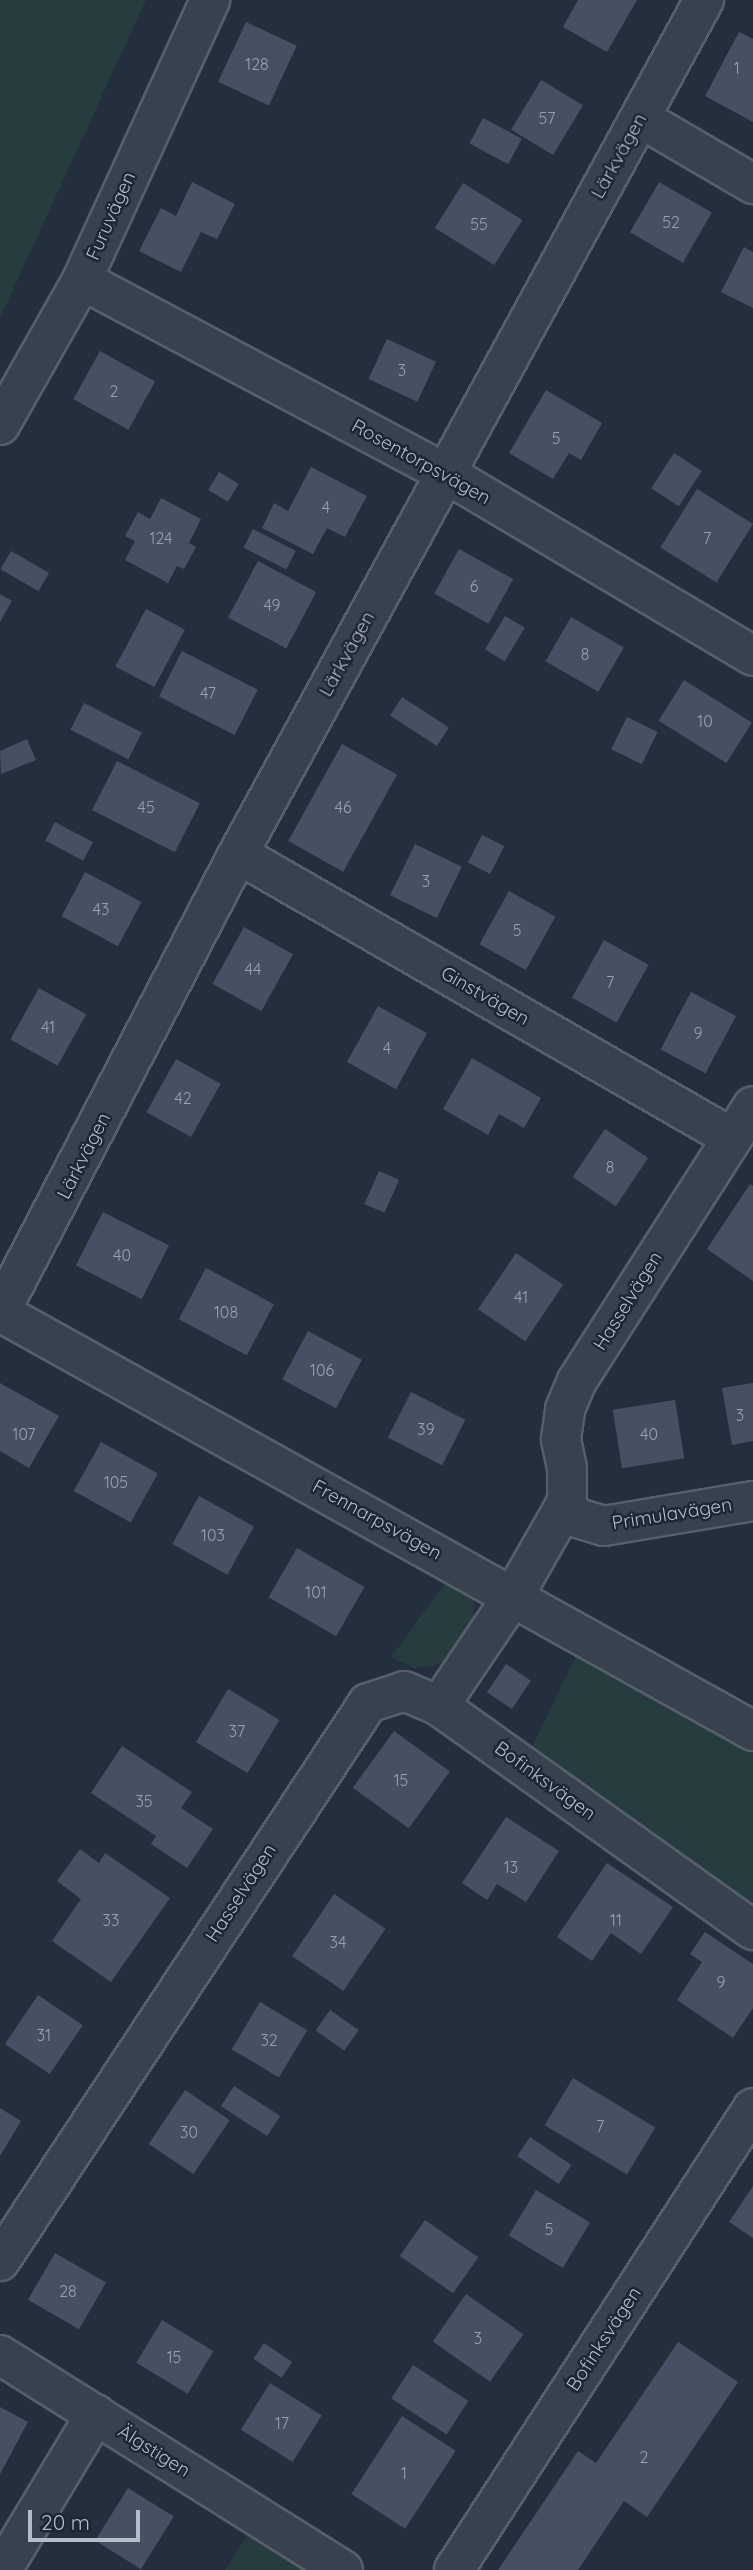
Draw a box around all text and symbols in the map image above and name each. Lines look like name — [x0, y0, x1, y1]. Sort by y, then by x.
house number: 128 — [245, 54, 269, 74]
house number: 1 — [734, 58, 740, 78]
house number: 57 — [539, 108, 555, 128]
street label: Lärkvägen — [586, 109, 652, 203]
street label: Furuvägen — [81, 168, 141, 264]
house number: 52 — [662, 212, 680, 232]
house number: 55 — [470, 214, 488, 234]
house number: 3 — [398, 360, 406, 380]
house number: 2 — [110, 381, 118, 401]
street label: Rosentorpsvägen — [348, 414, 494, 510]
house number: 5 — [552, 428, 560, 448]
house number: 4 — [322, 497, 330, 517]
house number: 124 — [150, 528, 172, 548]
house number: 7 — [703, 528, 711, 548]
house number: 6 — [470, 576, 478, 596]
house number: 49 — [263, 595, 281, 615]
street label: Lärkvägen — [314, 607, 380, 701]
house number: 8 — [581, 644, 589, 664]
house number: 47 — [200, 683, 216, 703]
house number: 10 — [697, 711, 713, 731]
house number: 45 — [137, 797, 155, 817]
house number: 46 — [334, 797, 352, 817]
house number: 3 — [422, 871, 430, 891]
house number: 43 — [93, 899, 109, 919]
house number: 5 — [513, 920, 521, 940]
house number: 44 — [245, 959, 261, 979]
street label: Ginstvägen — [437, 962, 533, 1030]
house number: 7 — [606, 972, 614, 992]
house number: 41 — [41, 1017, 55, 1037]
house number: 9 — [694, 1023, 702, 1043]
house number: 4 — [383, 1038, 391, 1058]
house number: 42 — [174, 1088, 192, 1108]
street label: Lärkvägen — [53, 1109, 115, 1203]
house number: 8 — [606, 1157, 614, 1177]
house number: 40 — [113, 1245, 131, 1265]
street label: Hasselvägen — [589, 1247, 667, 1355]
house number: 41 — [514, 1287, 528, 1307]
house number: 108 — [214, 1302, 238, 1322]
house number: 106 — [310, 1360, 334, 1380]
house number: 3 — [736, 1405, 744, 1425]
house number: 39 — [417, 1419, 435, 1439]
house number: 107 — [13, 1424, 35, 1444]
house number: 40 — [640, 1424, 658, 1444]
house number: 105 — [104, 1472, 128, 1492]
street label: Frennarpsvägen — [308, 1475, 446, 1565]
street label: Primulavägen — [610, 1493, 734, 1535]
house number: 103 — [201, 1525, 225, 1545]
house number: 101 — [305, 1582, 327, 1602]
house number: 37 — [229, 1721, 245, 1741]
street label: Bofinksvägen — [490, 1737, 600, 1825]
house number: 15 — [394, 1770, 408, 1790]
house number: 35 — [135, 1791, 153, 1811]
street label: Hasselvägen — [201, 1840, 281, 1946]
house number: 13 — [504, 1857, 518, 1877]
house number: 33 — [103, 1910, 119, 1930]
house number: 11 — [610, 1910, 622, 1930]
house number: 34 — [330, 1932, 346, 1952]
house number: 9 — [717, 1972, 725, 1992]
house number: 31 — [37, 2025, 51, 2045]
house number: 32 — [260, 2030, 278, 2050]
house number: 7 — [596, 2116, 604, 2136]
house number: 30 — [180, 2122, 198, 2142]
house number: 5 — [545, 2219, 553, 2239]
house number: 28 — [59, 2281, 77, 2301]
street label: Bofinksvägen — [562, 2283, 646, 2395]
house number: 3 — [474, 2328, 482, 2348]
house number: 15 — [167, 2347, 181, 2367]
house number: 17 — [275, 2413, 289, 2433]
street label: Älgstigen — [114, 2420, 194, 2482]
house number: 2 — [640, 2447, 648, 2467]
house number: 1 — [401, 2463, 407, 2483]
scale bar — [32, 2496, 144, 2540]
text: 20 m — [41, 2509, 90, 2535]

